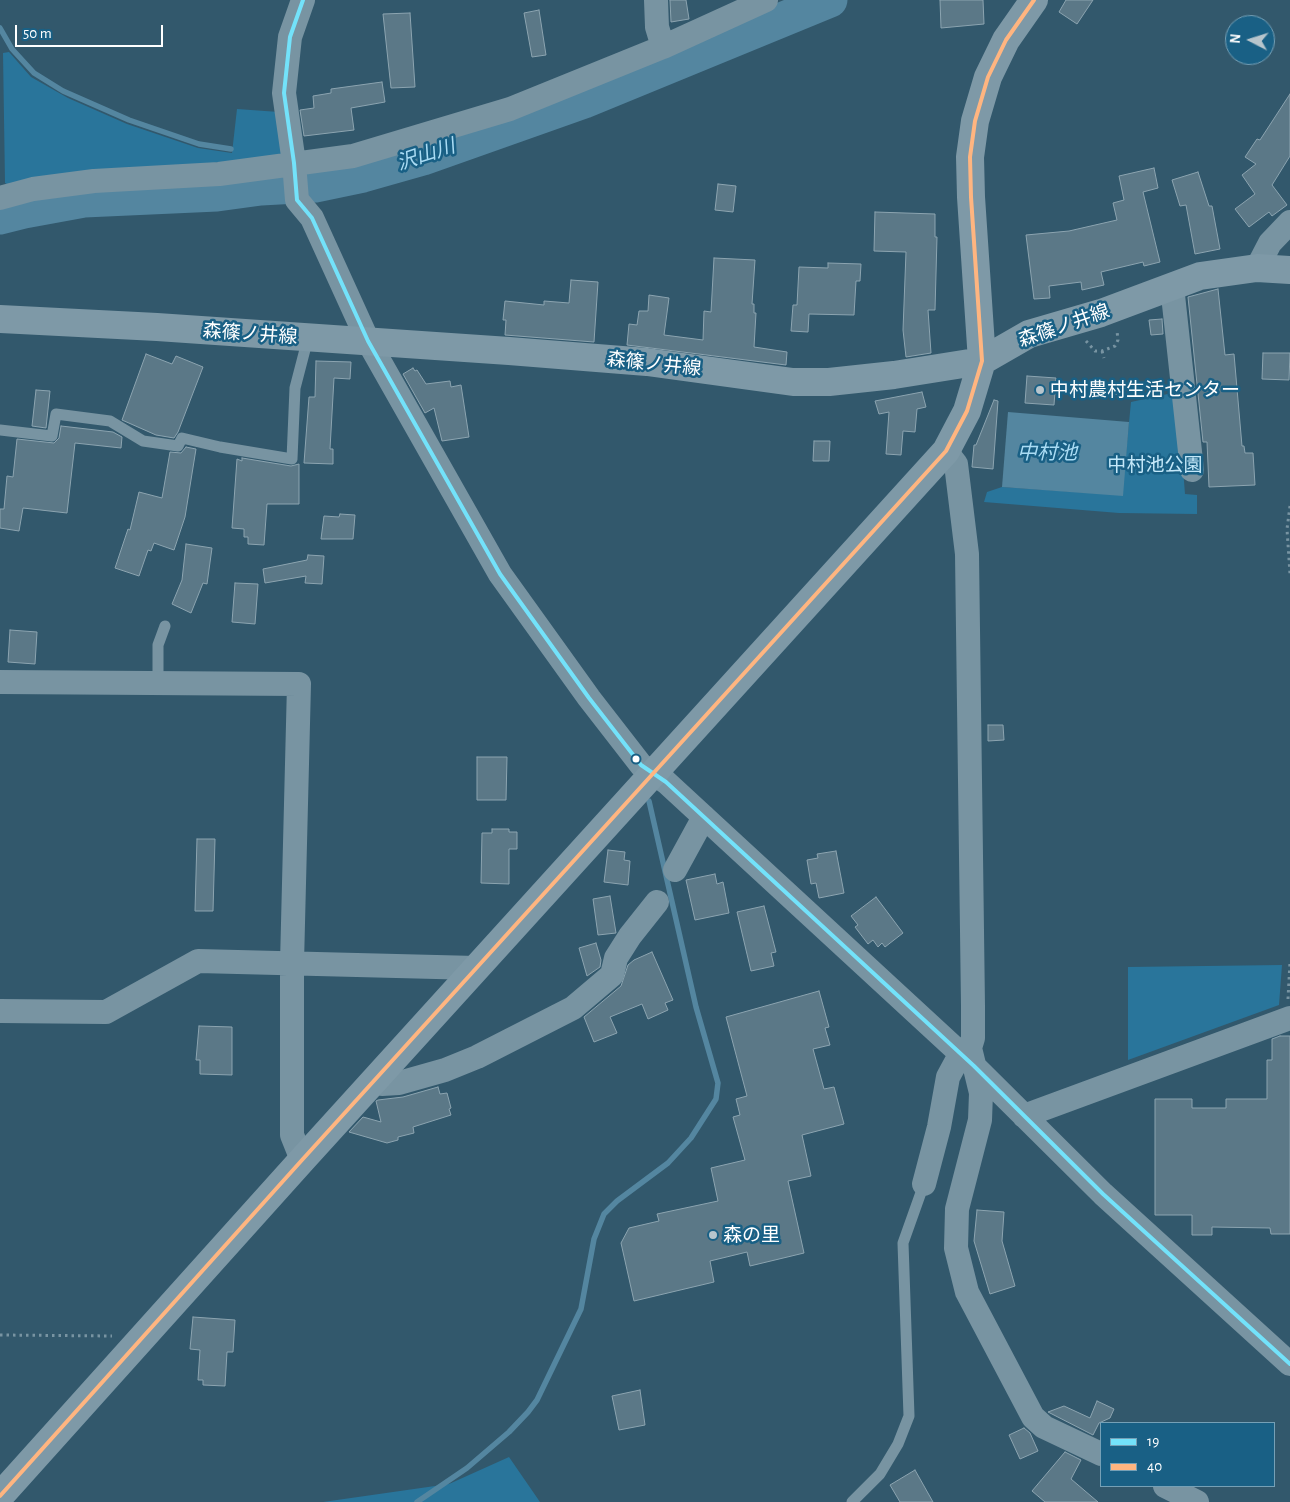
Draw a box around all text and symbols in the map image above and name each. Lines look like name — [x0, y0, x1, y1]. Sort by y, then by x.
scale bar — [18, 15, 165, 47]
north arrow — [1225, 15, 1275, 65]
text: 50 m — [23, 26, 52, 41]
text: N — [1229, 33, 1243, 44]
water label: 沢山川 — [394, 134, 458, 176]
street label: 森篠ノ井線 — [1015, 300, 1113, 352]
street label: 森篠ノ井線 — [202, 319, 298, 349]
street label: 森篠ノ井線 — [606, 348, 702, 380]
place label: 中村農村生活センター — [1050, 379, 1240, 401]
marker: 中村農村生活センター — [1034, 384, 1046, 396]
water label: 中村池 — [1017, 441, 1077, 465]
park label: 中村池公園 — [1108, 454, 1202, 476]
unlabelled marker — [631, 754, 641, 764]
place label: 森の里 — [723, 1224, 780, 1246]
marker: 森の里 — [707, 1229, 719, 1241]
legend — [1100, 1422, 1275, 1487]
text: 19 — [1147, 1434, 1159, 1449]
text: 40 — [1147, 1459, 1162, 1474]

